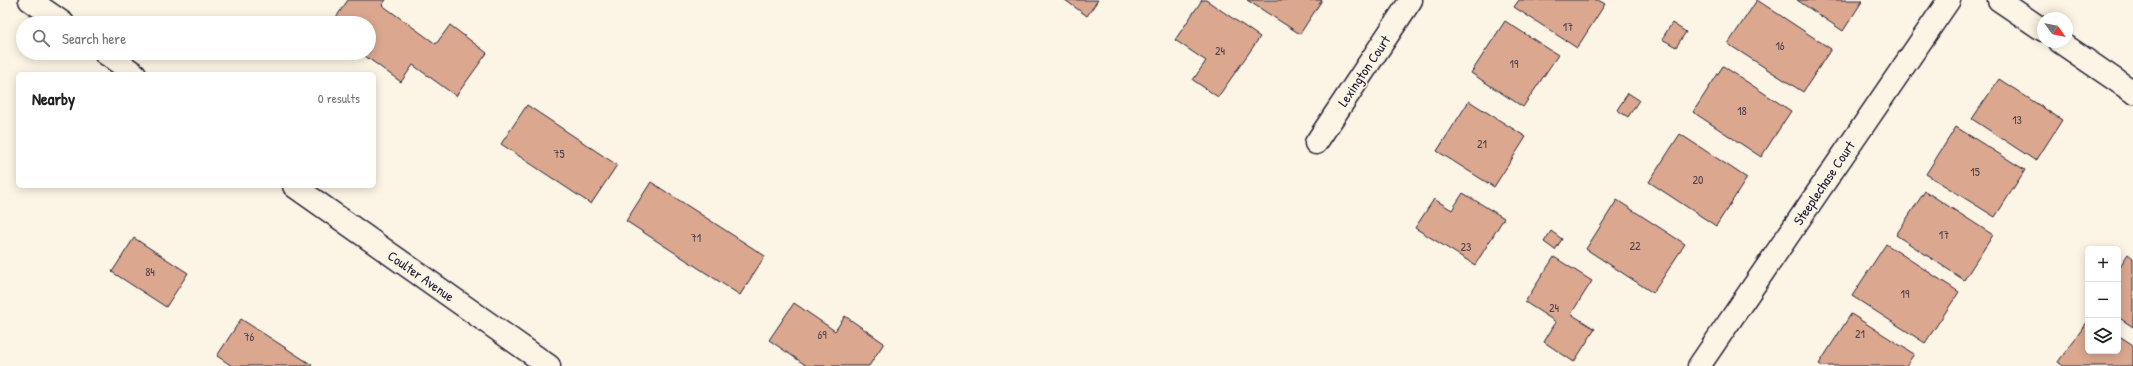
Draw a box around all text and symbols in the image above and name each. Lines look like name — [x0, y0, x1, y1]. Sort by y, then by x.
north arrow — [2037, 12, 2073, 48]
search box — [16, 16, 376, 60]
house number: 17 — [1563, 18, 1573, 35]
icon: search — [30, 27, 52, 49]
text: Search here — [62, 28, 126, 49]
street label: Lexington Court — [1333, 31, 1395, 111]
house number: 16 — [1775, 37, 1785, 54]
house number: 24 — [1215, 42, 1226, 59]
house number: 19 — [1510, 55, 1519, 72]
text: Nearby — [32, 87, 75, 110]
text: 0 results — [318, 89, 360, 107]
house number: 18 — [1737, 102, 1747, 119]
house number: 13 — [2012, 111, 2022, 128]
house number: 21 — [1477, 135, 1487, 152]
street label: Steeplechase Court — [1788, 137, 1860, 229]
house number: 75 — [553, 145, 565, 162]
house number: 15 — [1970, 163, 1980, 180]
house number: 20 — [1693, 171, 1704, 188]
house number: 17 — [1939, 226, 1949, 243]
house number: 71 — [691, 229, 701, 246]
house number: 22 — [1629, 237, 1641, 254]
house number: 23 — [1461, 238, 1472, 255]
street label: Coulter Avenue — [384, 246, 459, 306]
map controls — [2085, 246, 2121, 354]
button: + — [2085, 246, 2121, 282]
house number: 84 — [145, 263, 155, 280]
button: − — [2085, 282, 2121, 318]
house number: 19 — [1901, 285, 1910, 302]
house number: 24 — [1549, 299, 1560, 316]
button: layers — [2085, 318, 2121, 354]
house number: 21 — [1855, 325, 1865, 342]
house number: 69 — [817, 326, 827, 343]
house number: 76 — [244, 328, 255, 345]

